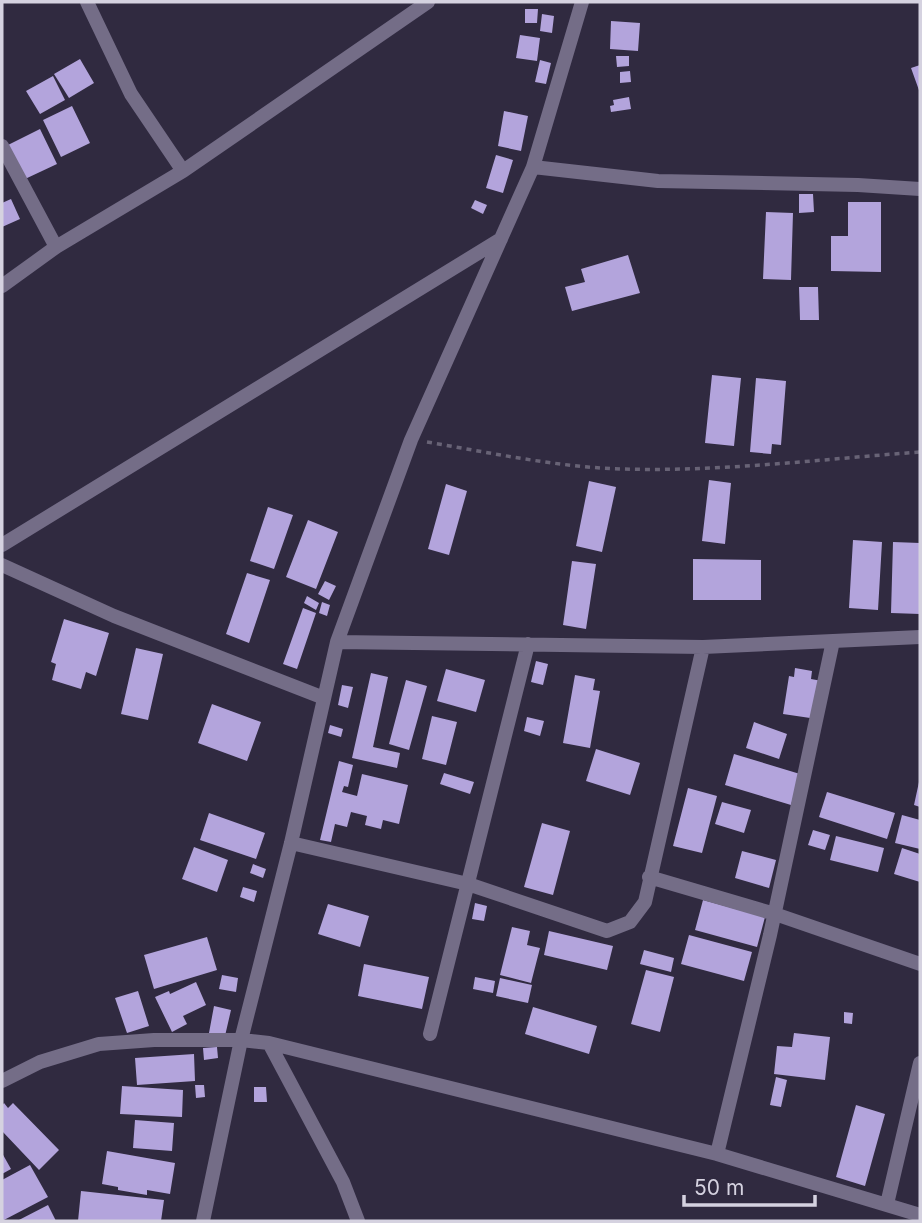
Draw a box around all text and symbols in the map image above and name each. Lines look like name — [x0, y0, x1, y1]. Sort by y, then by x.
scale bar — [684, 1164, 815, 1208]
text: 50 m — [694, 1175, 744, 1200]

